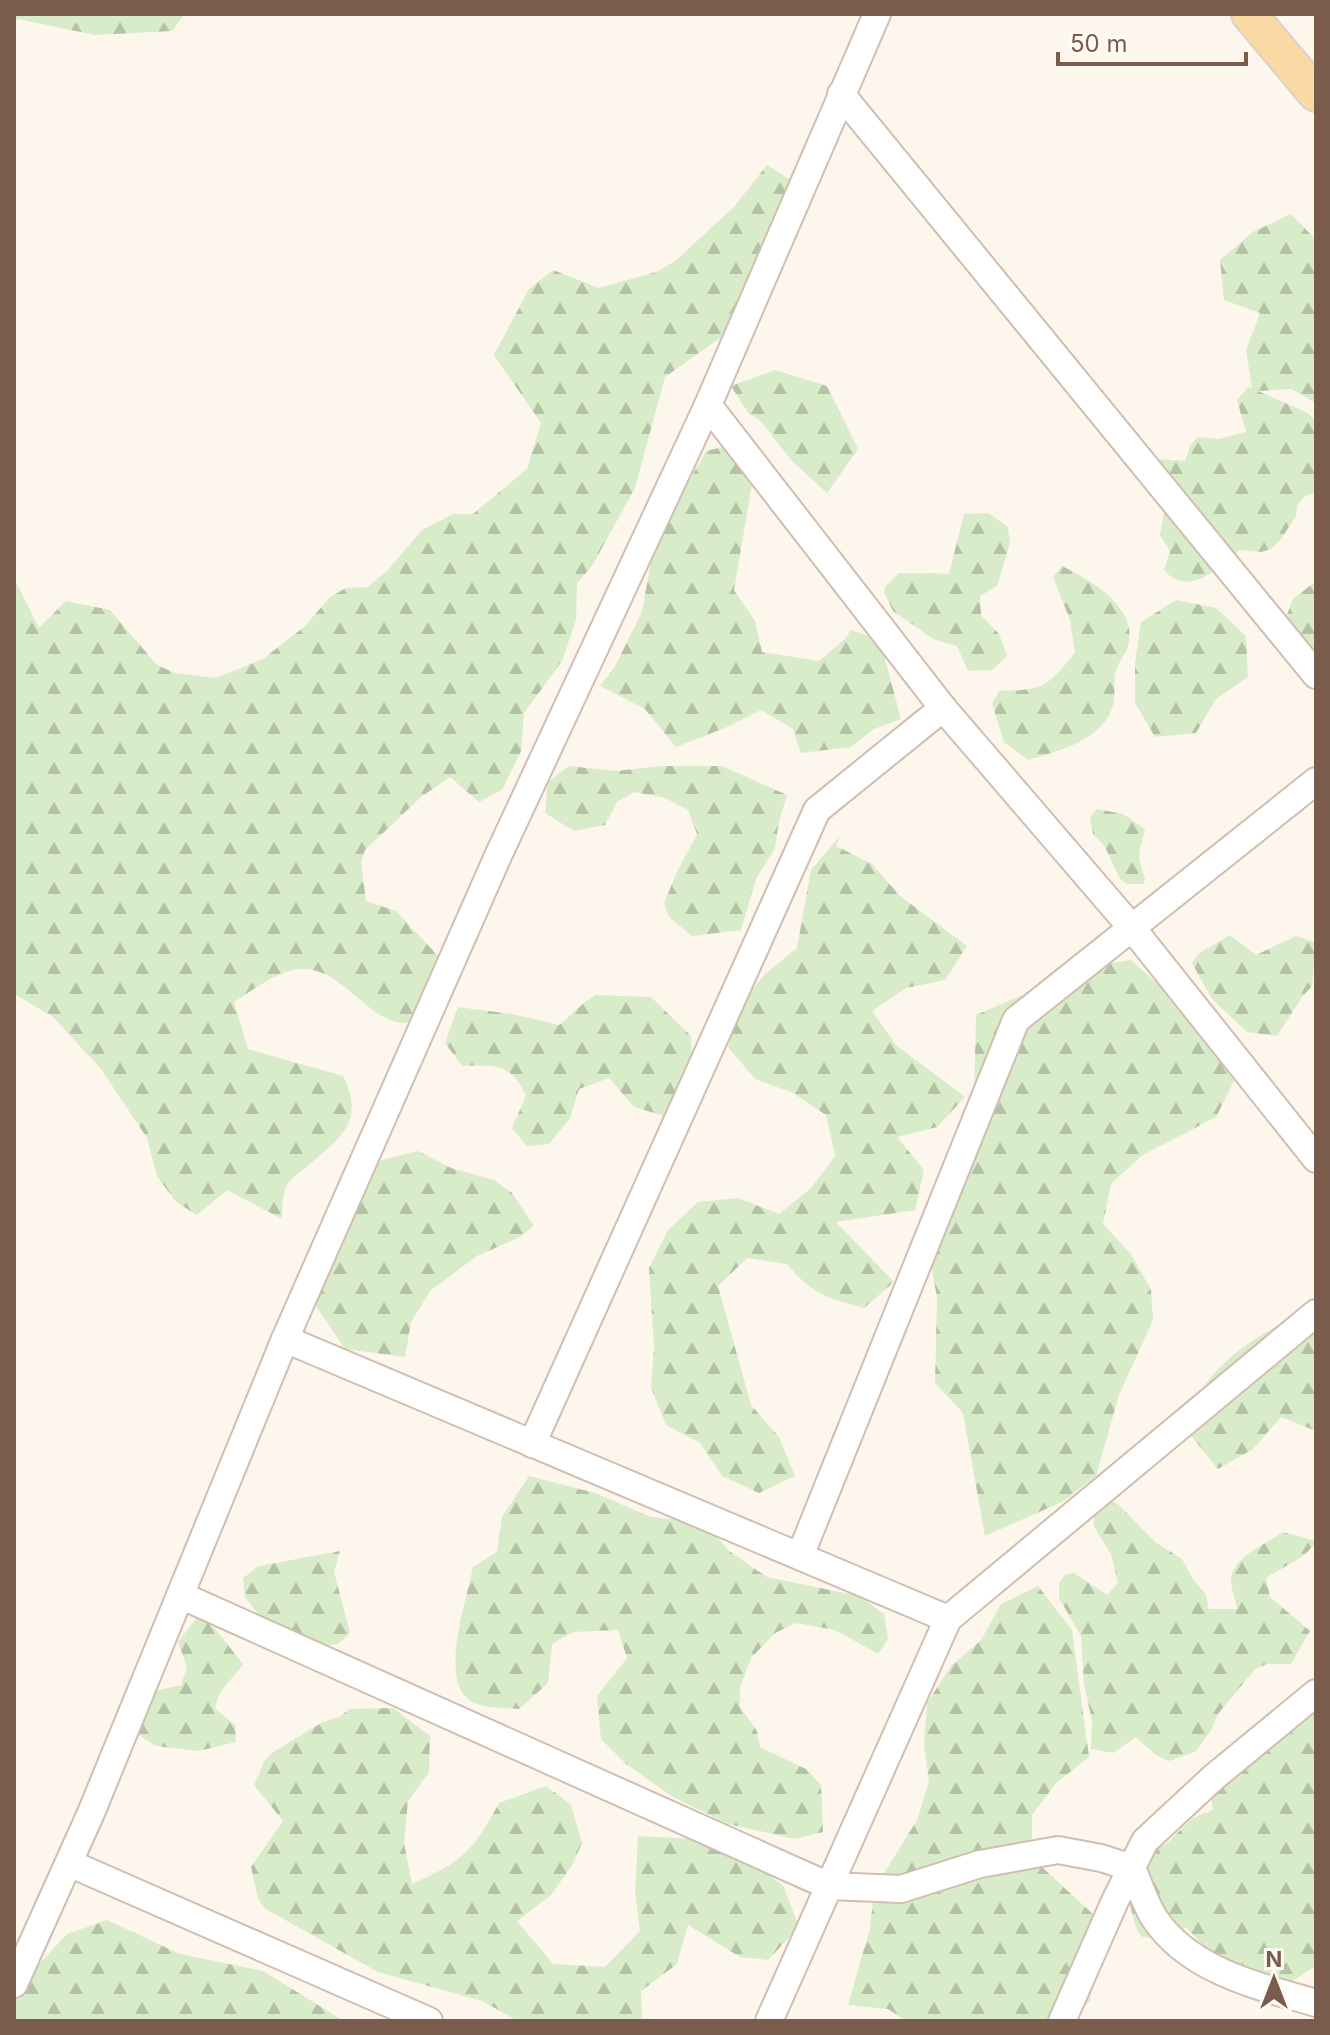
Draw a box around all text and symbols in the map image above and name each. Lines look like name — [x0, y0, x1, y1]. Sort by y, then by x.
scale bar — [1058, 16, 1246, 66]
text: 50 m — [1070, 29, 1128, 58]
north arrow — [1234, 1939, 1314, 2019]
text: N — [1266, 1946, 1282, 1972]

